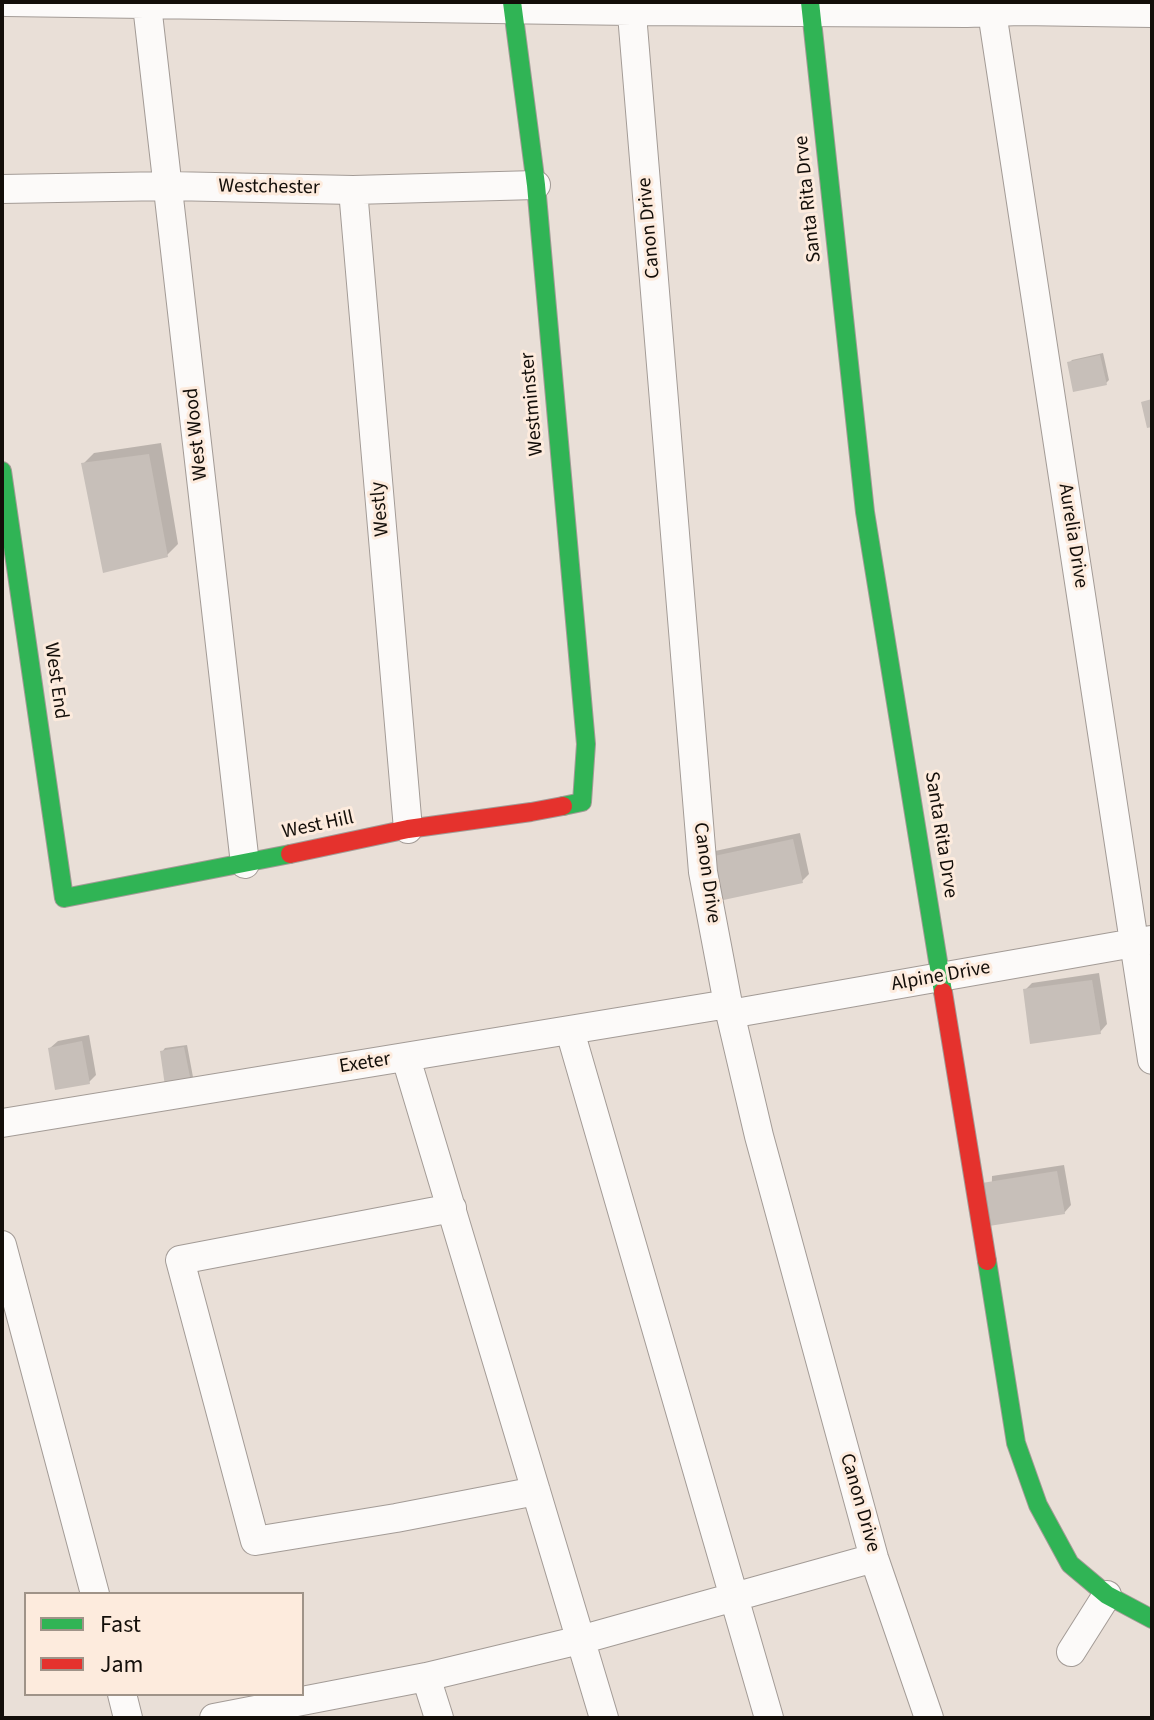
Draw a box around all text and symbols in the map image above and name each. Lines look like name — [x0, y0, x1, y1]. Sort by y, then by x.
street label: Santa Rita Drve — [790, 134, 828, 264]
street label: Westchester — [218, 175, 320, 201]
street label: Canon Drive — [634, 176, 666, 280]
street label: Westminster — [517, 351, 549, 457]
street label: West Wood — [180, 387, 214, 481]
street label: Westly — [367, 481, 395, 537]
street label: Aurelia Drive — [1052, 482, 1092, 590]
street label: West End — [38, 641, 72, 721]
street label: Santa Rita Drve — [918, 770, 962, 900]
street label: West Hill — [280, 807, 356, 845]
street label: Canon Drive — [687, 821, 725, 925]
street label: Alpine Drive — [890, 956, 992, 998]
street label: Exeter — [338, 1048, 392, 1080]
street label: Canon Drive — [833, 1451, 885, 1555]
legend — [24, 1592, 304, 1696]
text: Fast — [100, 1607, 141, 1642]
text: Jam — [100, 1647, 144, 1682]

